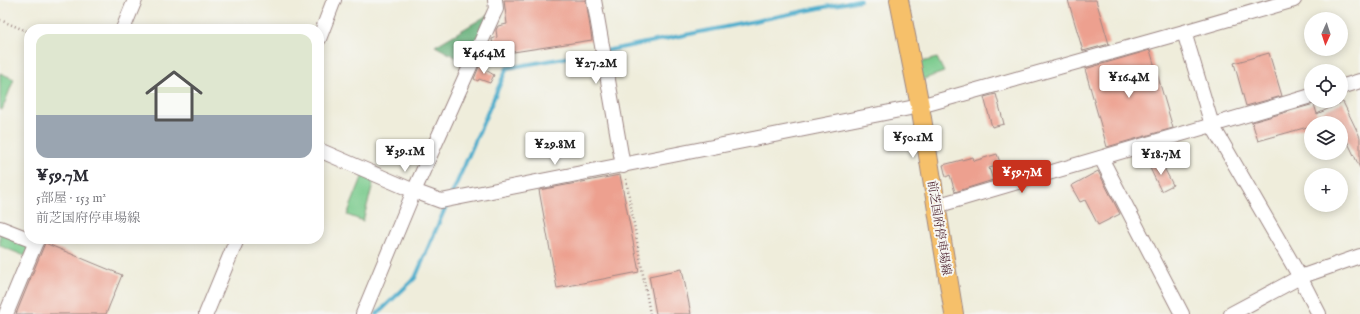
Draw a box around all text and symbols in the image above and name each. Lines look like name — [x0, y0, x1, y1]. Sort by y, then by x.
north arrow — [1304, 12, 1348, 56]
map controls — [1304, 12, 1348, 212]
pin: ¥46.4M — [451, 41, 517, 75]
text: ¥46.4M — [463, 45, 505, 62]
pin: ¥27.2M — [563, 51, 629, 85]
text: ¥27.2M — [575, 55, 617, 72]
icon: home — [138, 60, 210, 132]
button: locate — [1304, 64, 1348, 108]
pin: ¥16.4M — [1096, 65, 1162, 99]
text: ¥16.4M — [1108, 69, 1150, 86]
button: layers — [1304, 116, 1348, 160]
pin: ¥50.1M — [880, 125, 946, 159]
text: ¥50.1M — [893, 129, 933, 146]
pin: ¥29.8M — [522, 132, 588, 166]
text: ¥29.8M — [534, 136, 576, 153]
pin: ¥39.1M — [372, 139, 438, 173]
pin: ¥18.7M — [1128, 142, 1194, 176]
text: ¥39.1M — [385, 143, 425, 160]
text: ¥18.7M — [1141, 146, 1181, 163]
pin: ¥59.7M — [989, 160, 1055, 194]
text: ¥59.7M — [1002, 164, 1042, 181]
text: ¥59.7M — [36, 166, 89, 187]
button: + — [1304, 168, 1348, 212]
street label: 前芝国府停車場線 — [924, 179, 954, 277]
text: 5部屋 · 153 m² — [36, 190, 106, 207]
text: 前芝国府停車場線 — [36, 210, 140, 227]

